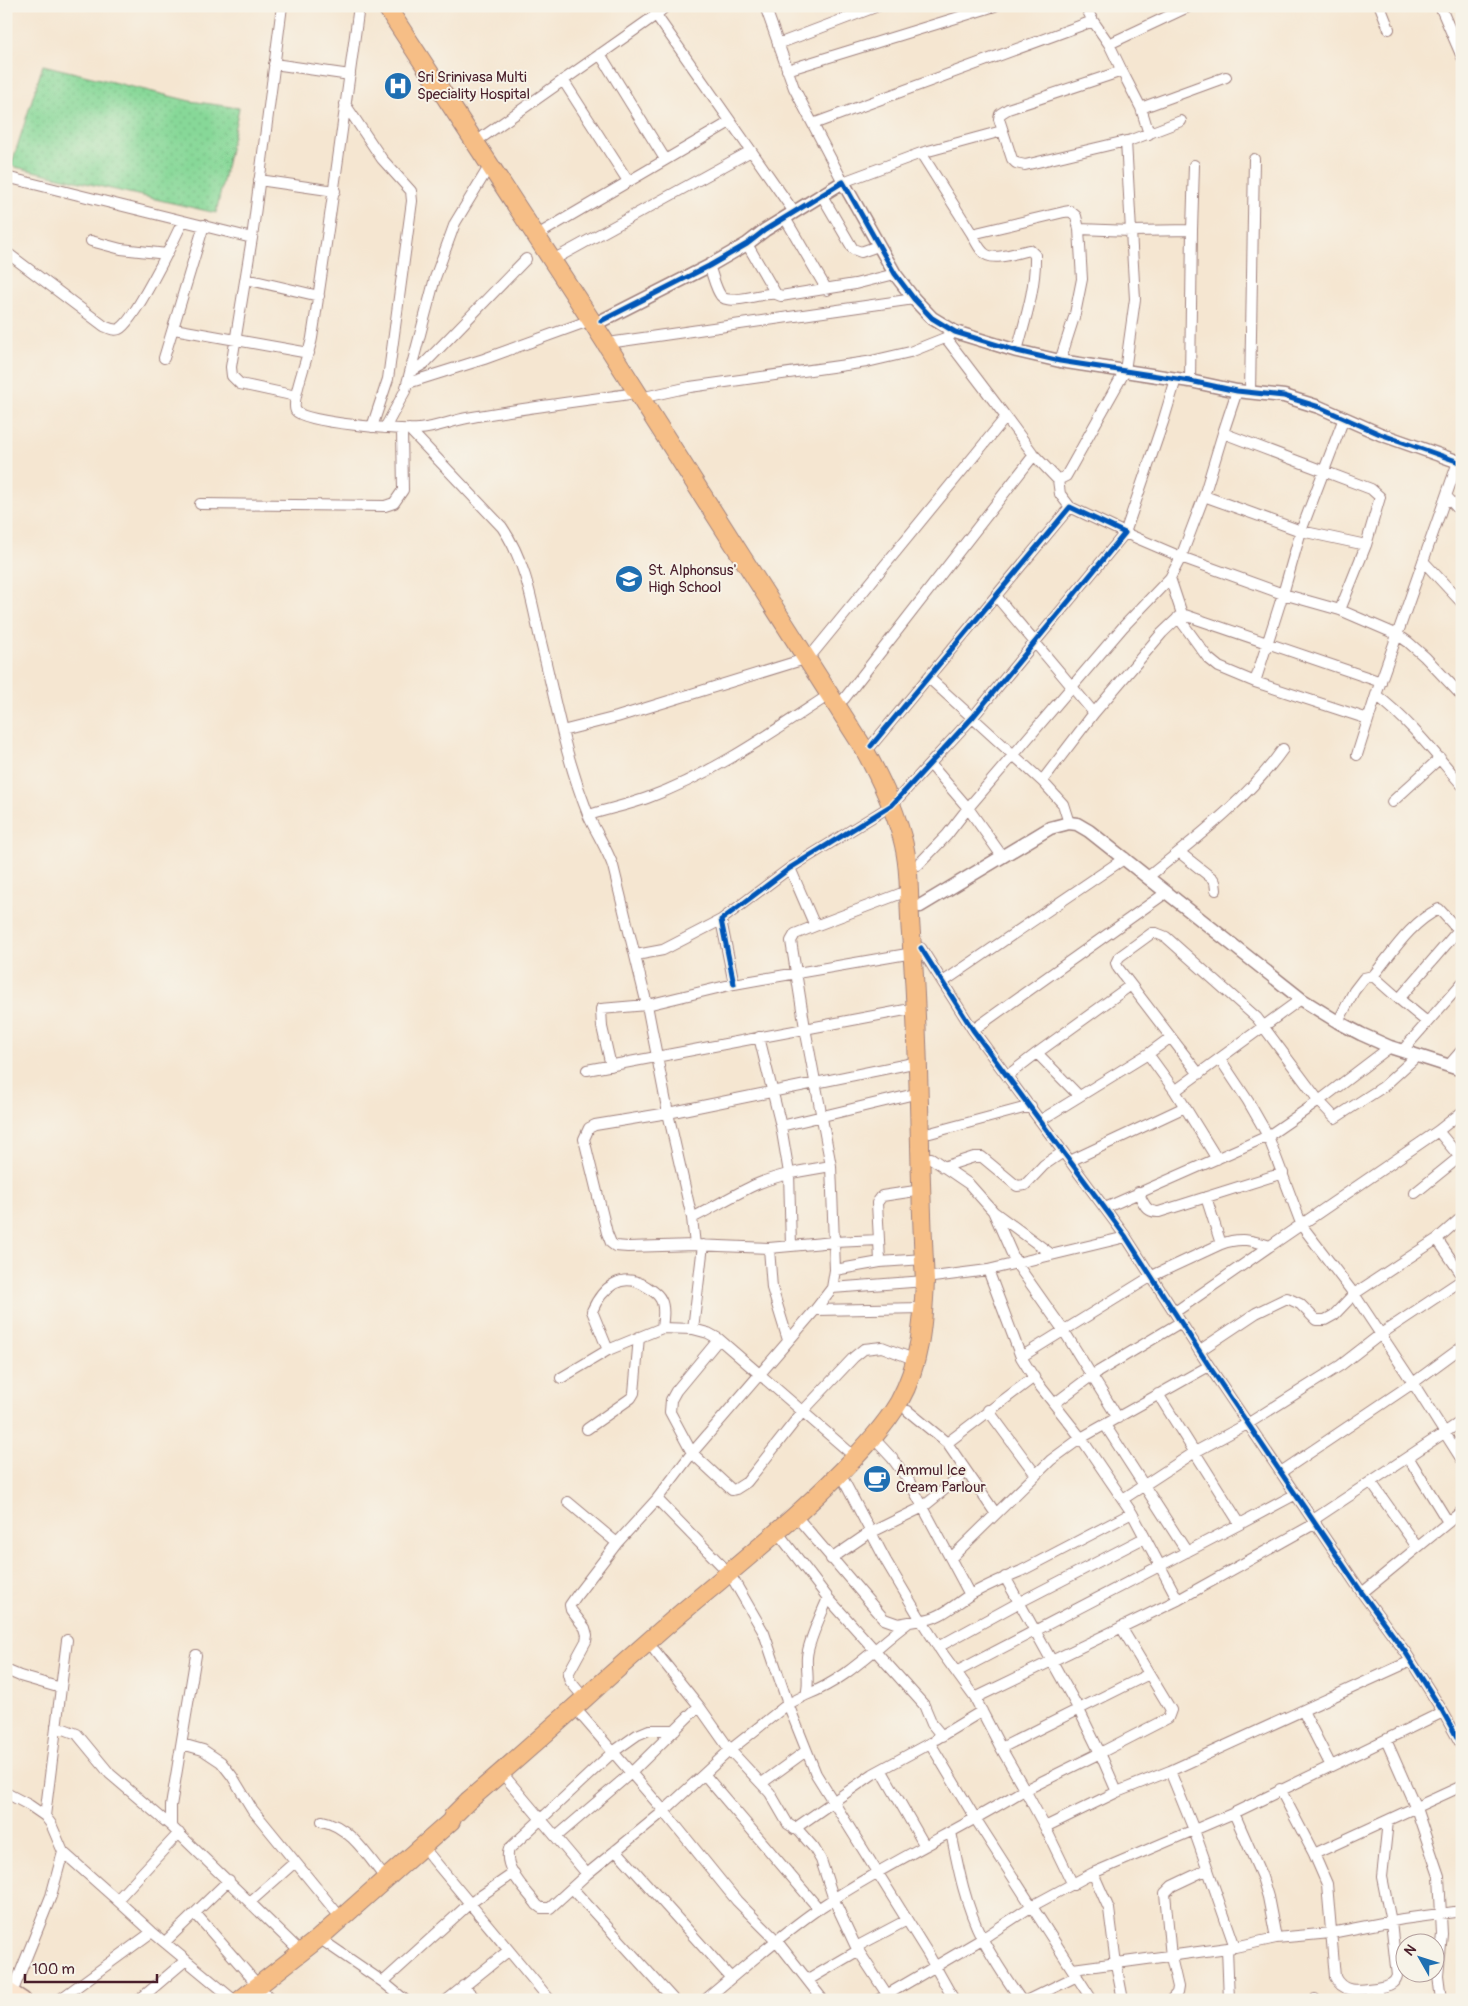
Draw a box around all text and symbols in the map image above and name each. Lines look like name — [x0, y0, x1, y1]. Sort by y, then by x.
place label: Sri Srinivasa Multi Speciality Hospital — [417, 68, 530, 104]
hospital icon: Sri Srinivasa Multi Speciality Hospital — [383, 71, 413, 101]
place label: St. Alphonsus' High School — [648, 561, 737, 597]
school or university icon: St. Alphonsus' High School — [614, 564, 644, 594]
place label: Ammul Ice Cream Parlour — [896, 1461, 986, 1497]
cafe icon: Ammul Ice Cream Parlour — [862, 1464, 892, 1494]
north arrow — [1396, 1934, 1446, 1984]
text: N — [1401, 1941, 1420, 1959]
scale bar — [25, 1951, 158, 1983]
text: 100 m — [32, 1960, 75, 1979]

